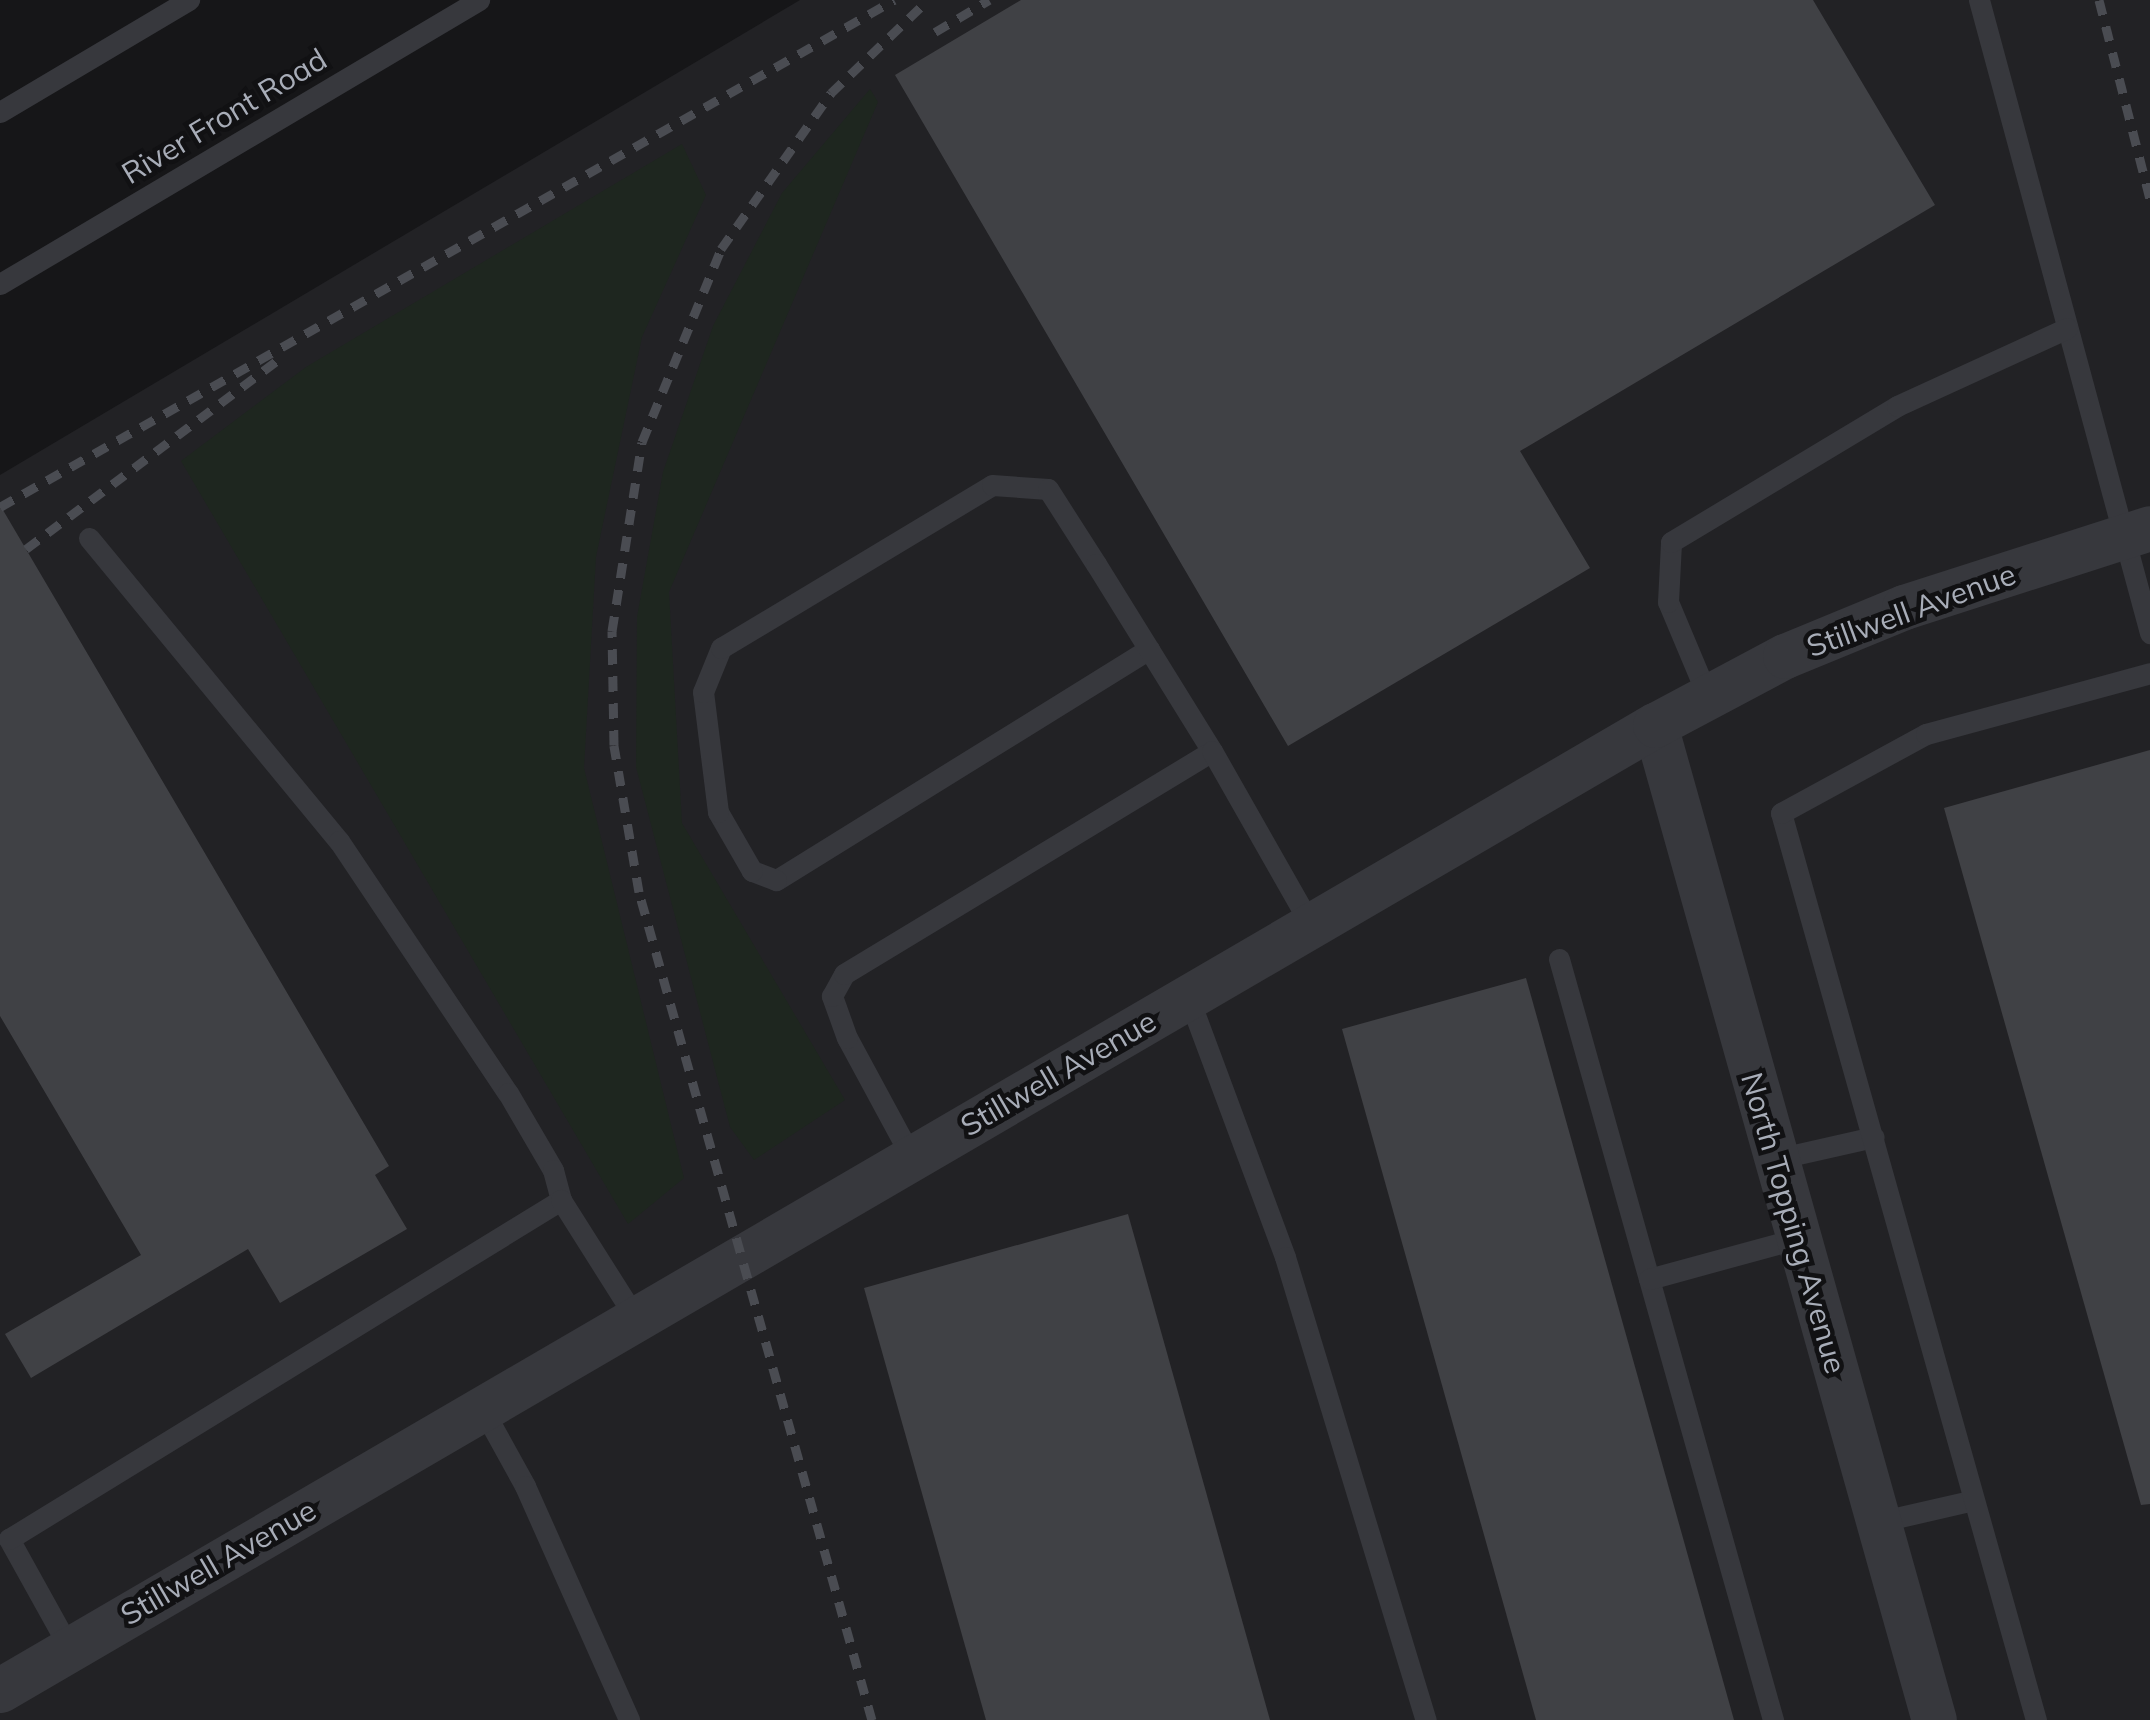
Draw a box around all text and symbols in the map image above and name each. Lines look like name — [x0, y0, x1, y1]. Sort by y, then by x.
street label: River Front Road — [115, 41, 333, 191]
street label: Stillwell Avenue — [1802, 556, 2020, 664]
street label: Stillwell Avenue — [954, 1003, 1162, 1143]
street label: North Topping Avenue — [1734, 1068, 1854, 1378]
street label: Stillwell Avenue — [114, 1492, 322, 1632]

